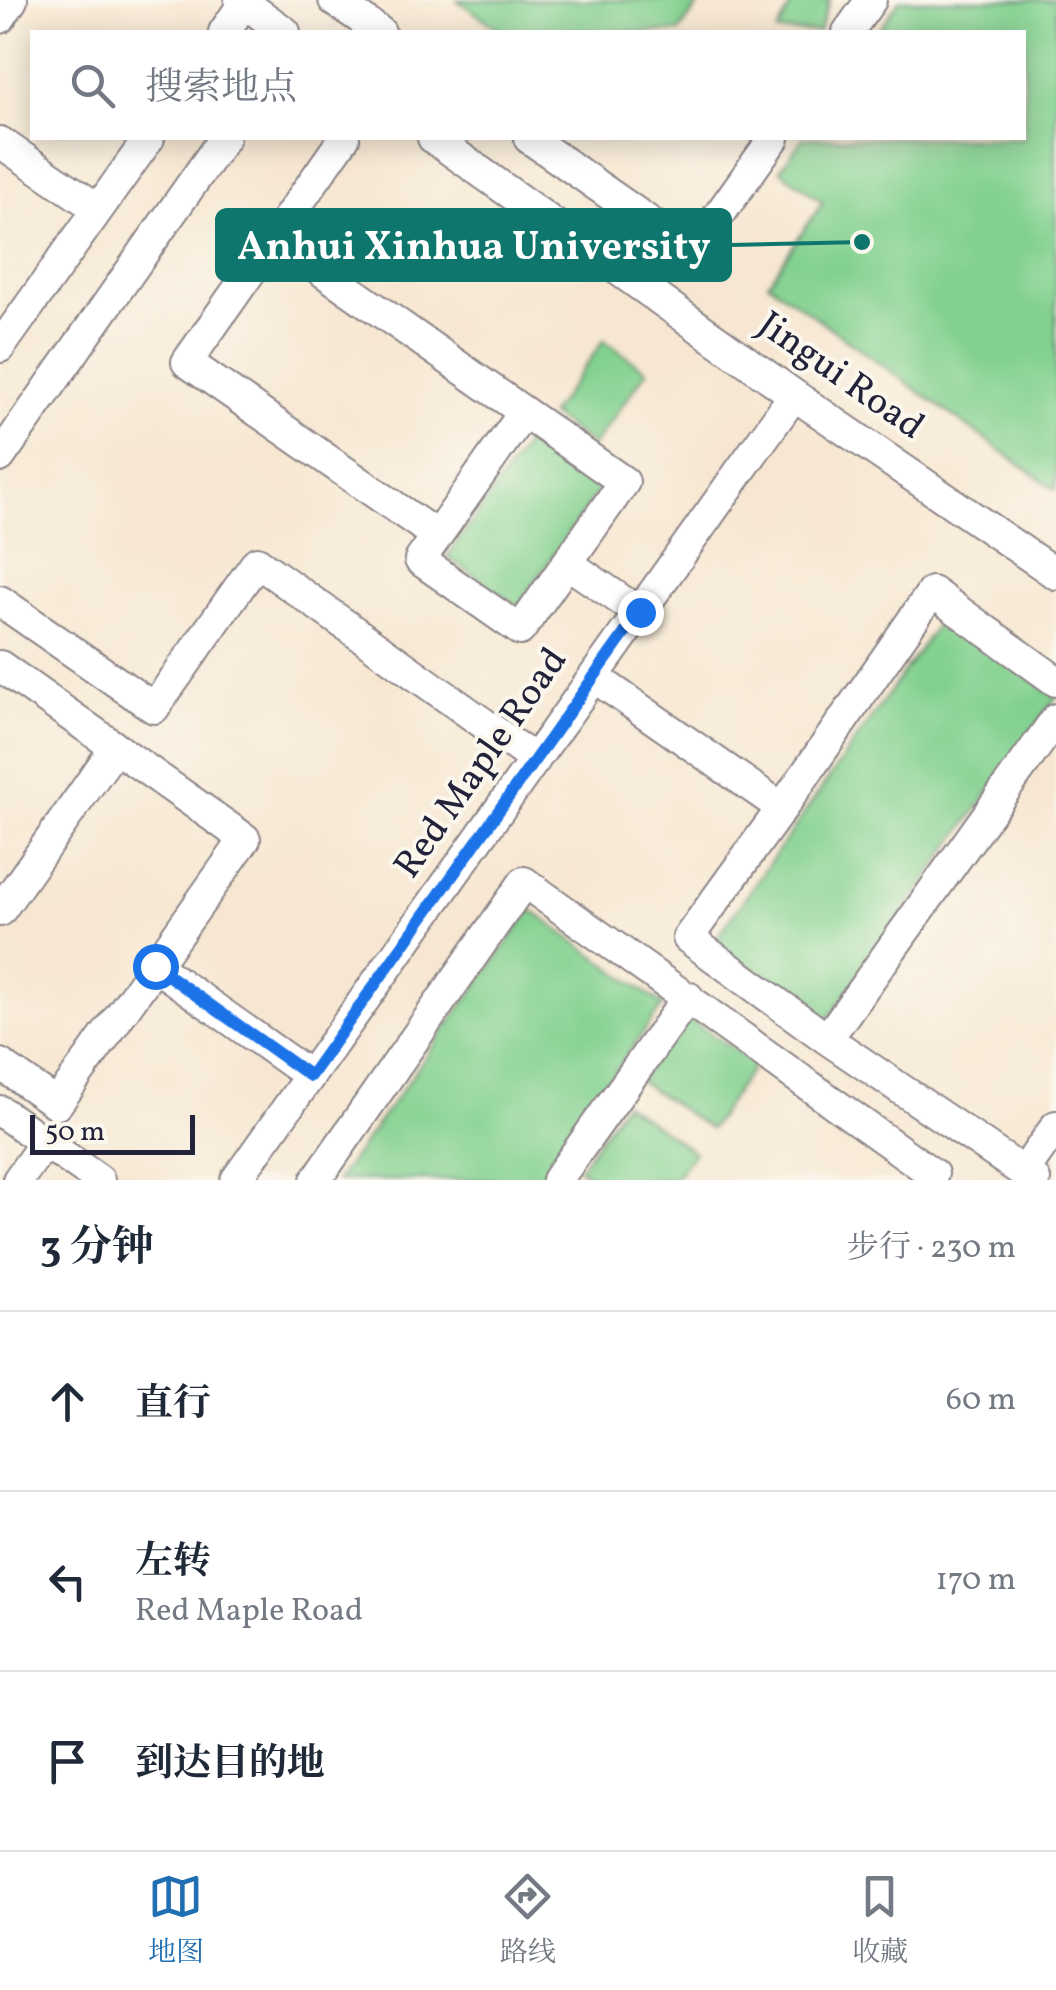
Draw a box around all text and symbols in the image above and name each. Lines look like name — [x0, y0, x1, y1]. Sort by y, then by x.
search box — [30, 30, 1026, 140]
icon: search — [65, 58, 120, 113]
text: 搜索地点 — [145, 63, 297, 116]
callout: Anhui Xinhua University — [217, 210, 730, 280]
text: Anhui Xinhua University — [237, 221, 711, 277]
street label: Jingui Road — [746, 300, 934, 454]
route end — [618, 590, 664, 636]
street label: Red Maple Road — [383, 638, 581, 890]
route start — [133, 944, 179, 990]
scale bar — [30, 1110, 195, 1154]
text: 50 m — [45, 1113, 105, 1152]
text: 3 分钟 — [40, 1220, 154, 1279]
text: 步行 · 230 m — [847, 1227, 1016, 1271]
icon: ahead — [40, 1374, 95, 1429]
text: 直行 — [135, 1379, 211, 1432]
text: 60 m — [946, 1379, 1016, 1423]
text: 左转 — [135, 1537, 211, 1590]
icon: left — [40, 1554, 95, 1609]
text: 170 m — [935, 1559, 1016, 1603]
text: Red Maple Road — [135, 1590, 363, 1634]
icon: arrive — [40, 1734, 95, 1789]
text: 到达目的地 — [135, 1739, 325, 1792]
tab: 地图 — [148, 1869, 204, 1973]
tab: 路线 — [500, 1869, 556, 1973]
tab: 收藏 — [852, 1869, 908, 1973]

